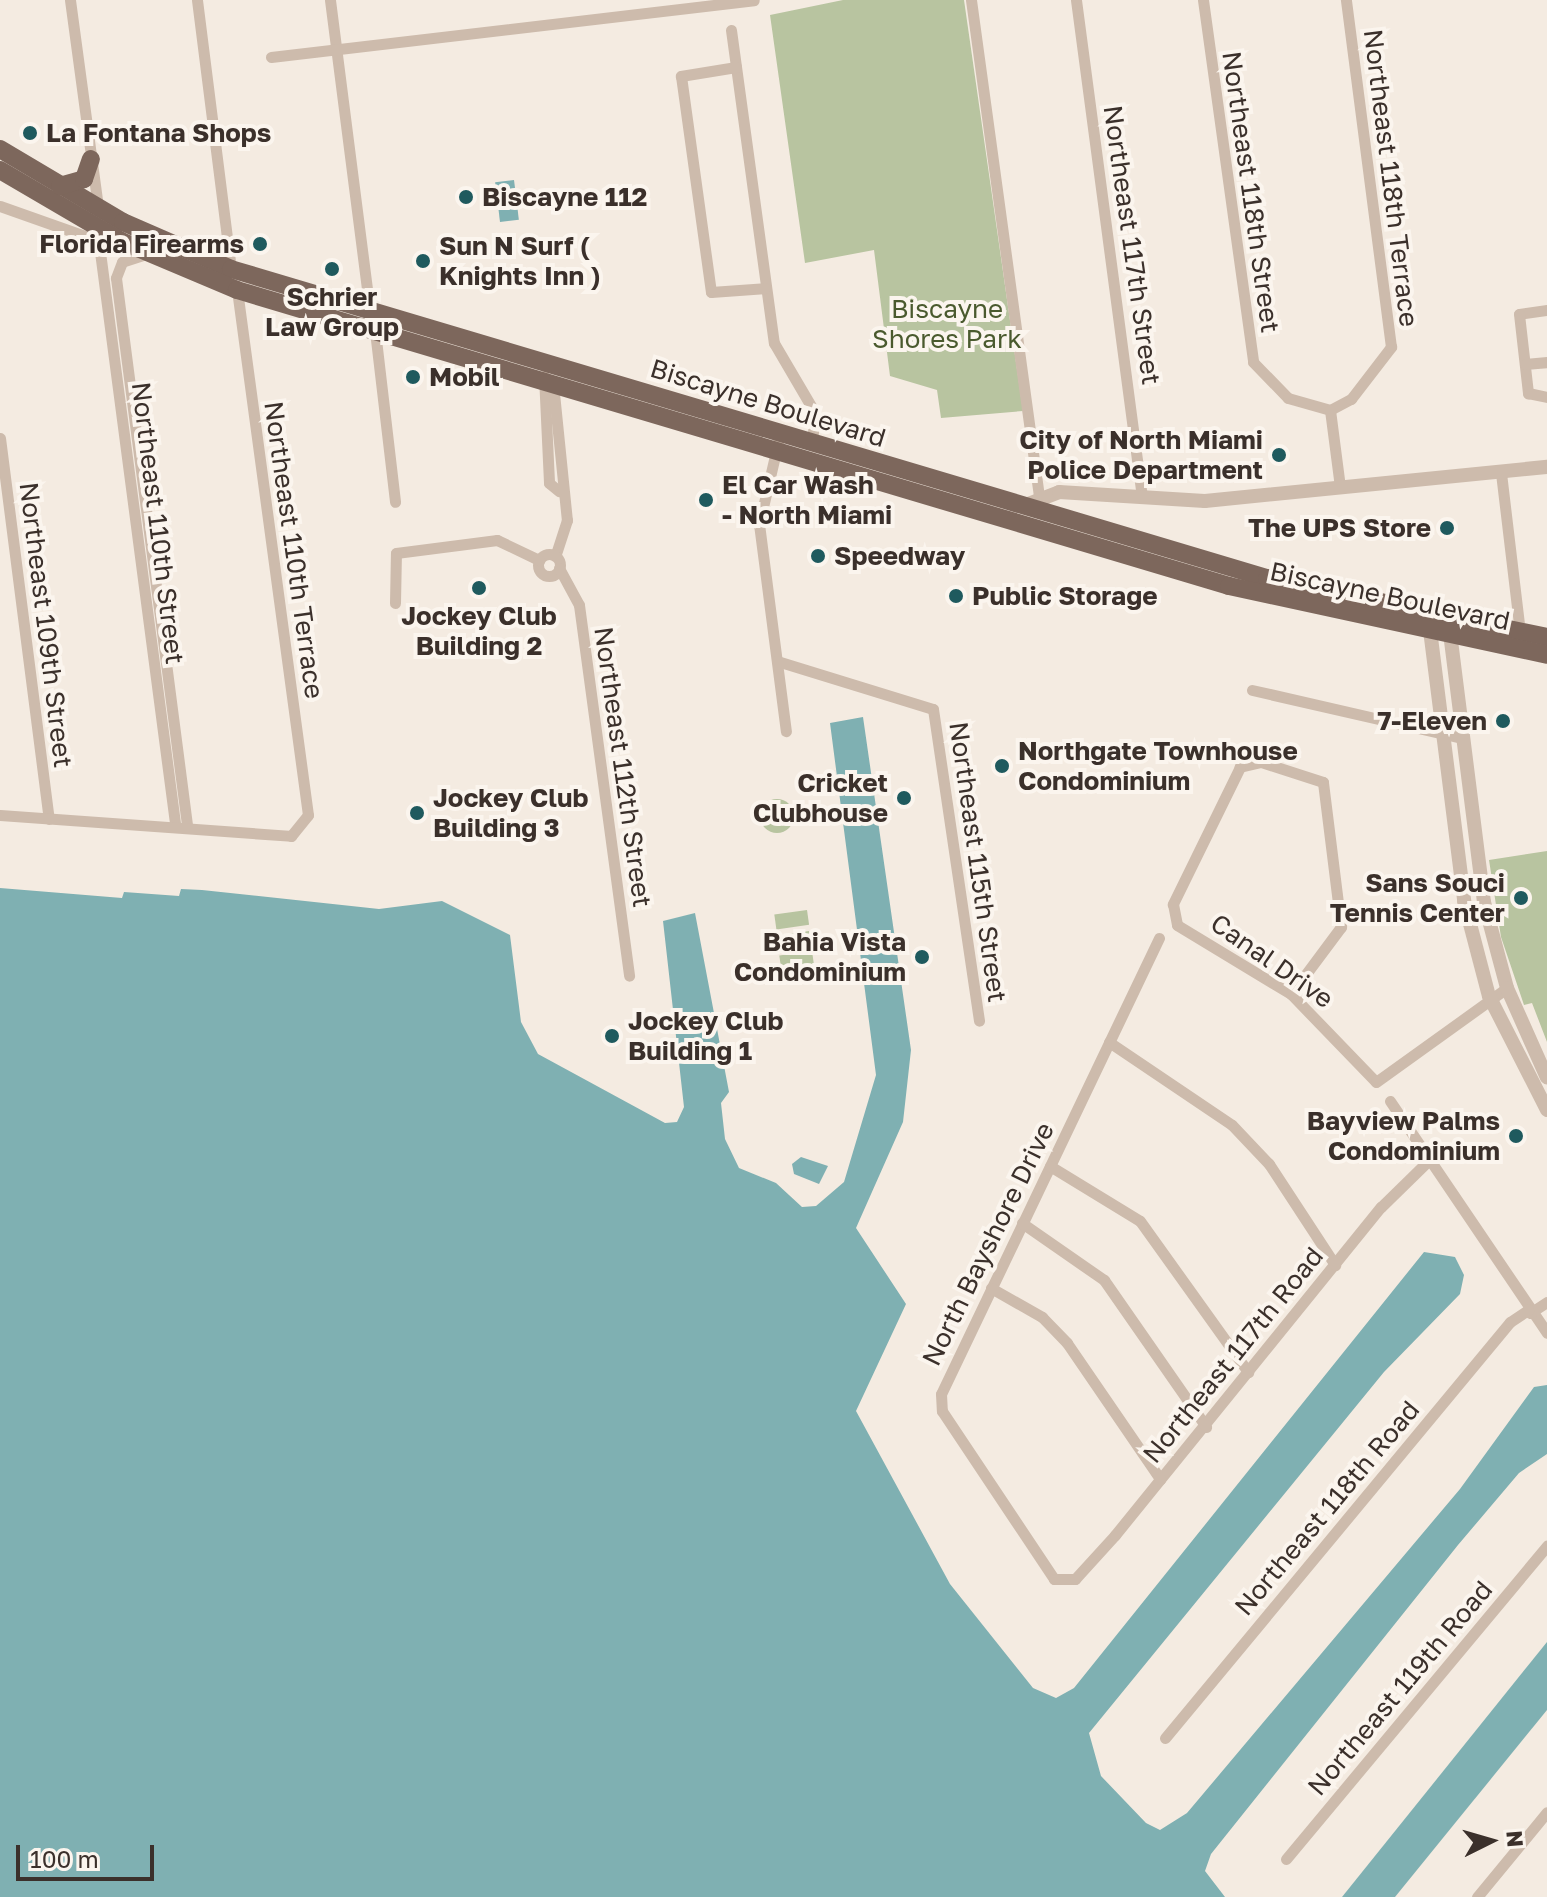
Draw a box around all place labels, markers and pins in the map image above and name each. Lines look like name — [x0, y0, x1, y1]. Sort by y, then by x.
place label: La Fontana Shops — [46, 117, 271, 149]
marker: La Fontana Shops — [21, 124, 39, 142]
place label: Biscayne 112 — [482, 181, 647, 213]
marker: Biscayne 112 — [457, 188, 475, 206]
place label: Florida Firearms — [39, 228, 244, 260]
place label: Sun N Surf ( Knights Inn ) — [439, 230, 601, 292]
marker: Florida Firearms — [251, 235, 269, 253]
marker: Sun N Surf ( Knights Inn ) — [414, 252, 432, 270]
marker: Schrier Law Group — [323, 260, 341, 278]
place label: Schrier Law Group — [265, 281, 399, 342]
place label: Mobil — [429, 361, 500, 393]
marker: Mobil — [404, 368, 422, 386]
place label: City of North Miami Police Department — [1019, 424, 1263, 486]
marker: City of North Miami Police Department — [1270, 446, 1288, 464]
place label: El Car Wash - North Miami — [722, 469, 892, 530]
marker: El Car Wash - North Miami — [697, 491, 715, 509]
place label: The UPS Store — [1248, 512, 1431, 544]
marker: The UPS Store — [1438, 519, 1456, 537]
place label: Speedway — [834, 540, 965, 572]
marker: Speedway — [809, 547, 827, 565]
marker: Jockey Club Building 2 — [470, 579, 488, 597]
place label: Public Storage — [972, 580, 1157, 612]
marker: Public Storage — [947, 587, 965, 605]
place label: Jockey Club Building 2 — [401, 600, 557, 662]
place label: 7-Eleven — [1377, 705, 1487, 737]
marker: 7-Eleven — [1494, 712, 1512, 730]
place label: Northgate Townhouse Condominium — [1018, 735, 1298, 796]
marker: Northgate Townhouse Condominium — [993, 757, 1011, 775]
place label: Cricket Clubhouse — [753, 767, 888, 828]
place label: Jockey Club Building 3 — [433, 782, 588, 844]
marker: Cricket Clubhouse — [895, 789, 913, 807]
marker: Jockey Club Building 3 — [408, 804, 426, 822]
place label: Sans Souci Tennis Center — [1330, 867, 1505, 928]
marker: Sans Souci Tennis Center — [1512, 889, 1530, 907]
place label: Bahia Vista Condominium — [734, 926, 906, 988]
marker: Bahia Vista Condominium — [913, 948, 931, 966]
place label: Jockey Club Building 1 — [628, 1005, 783, 1066]
marker: Jockey Club Building 1 — [603, 1027, 621, 1045]
place label: Bayview Palms Condominium — [1307, 1105, 1500, 1166]
marker: Bayview Palms Condominium — [1507, 1127, 1525, 1145]

